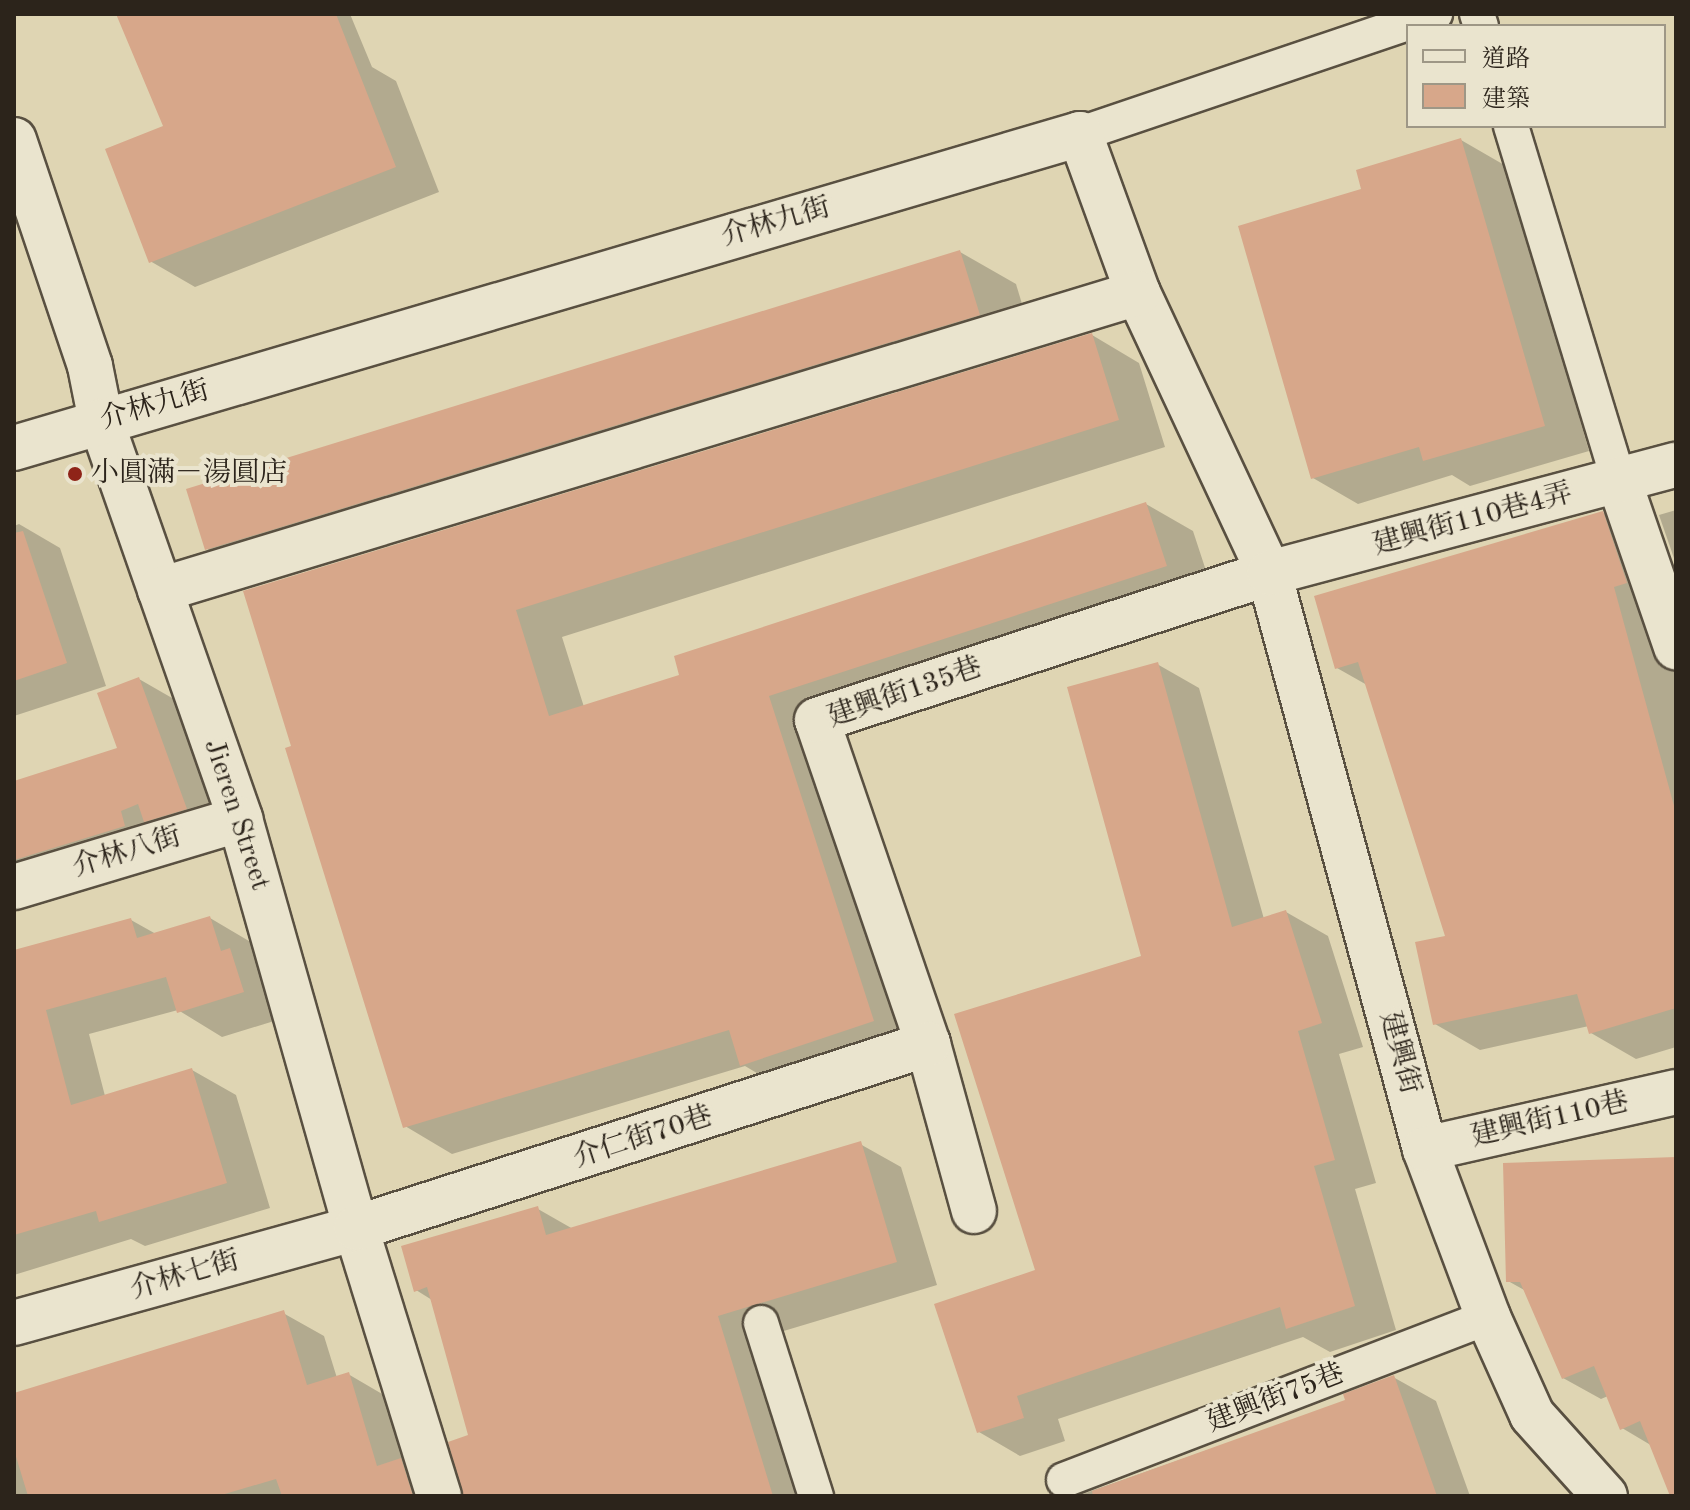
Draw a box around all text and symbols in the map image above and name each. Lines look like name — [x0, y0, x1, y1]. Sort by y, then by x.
legend — [1406, 24, 1666, 128]
text: 道路 — [1482, 48, 1530, 72]
text: 建築 — [1482, 88, 1530, 112]
street label: 介林九街 — [718, 191, 834, 255]
street label: 介林九街 — [97, 374, 213, 438]
place label: 小圓滿－湯圓店 — [91, 457, 287, 491]
marker: 小圓滿－湯圓店 — [66, 465, 84, 483]
street label: 建興街110巷4弄 — [1370, 477, 1576, 563]
street label: 建興街135巷 — [824, 651, 986, 735]
street label: Jieren Street — [196, 735, 276, 895]
street label: 介林八街 — [69, 821, 185, 885]
street label: 建興街 — [1372, 1008, 1426, 1098]
street label: 建興街110巷 — [1468, 1086, 1632, 1154]
street label: 介仁街70巷 — [569, 1100, 717, 1176]
street label: 介林七街 — [127, 1244, 243, 1308]
street label: 建興街75巷 — [1203, 1357, 1349, 1441]

